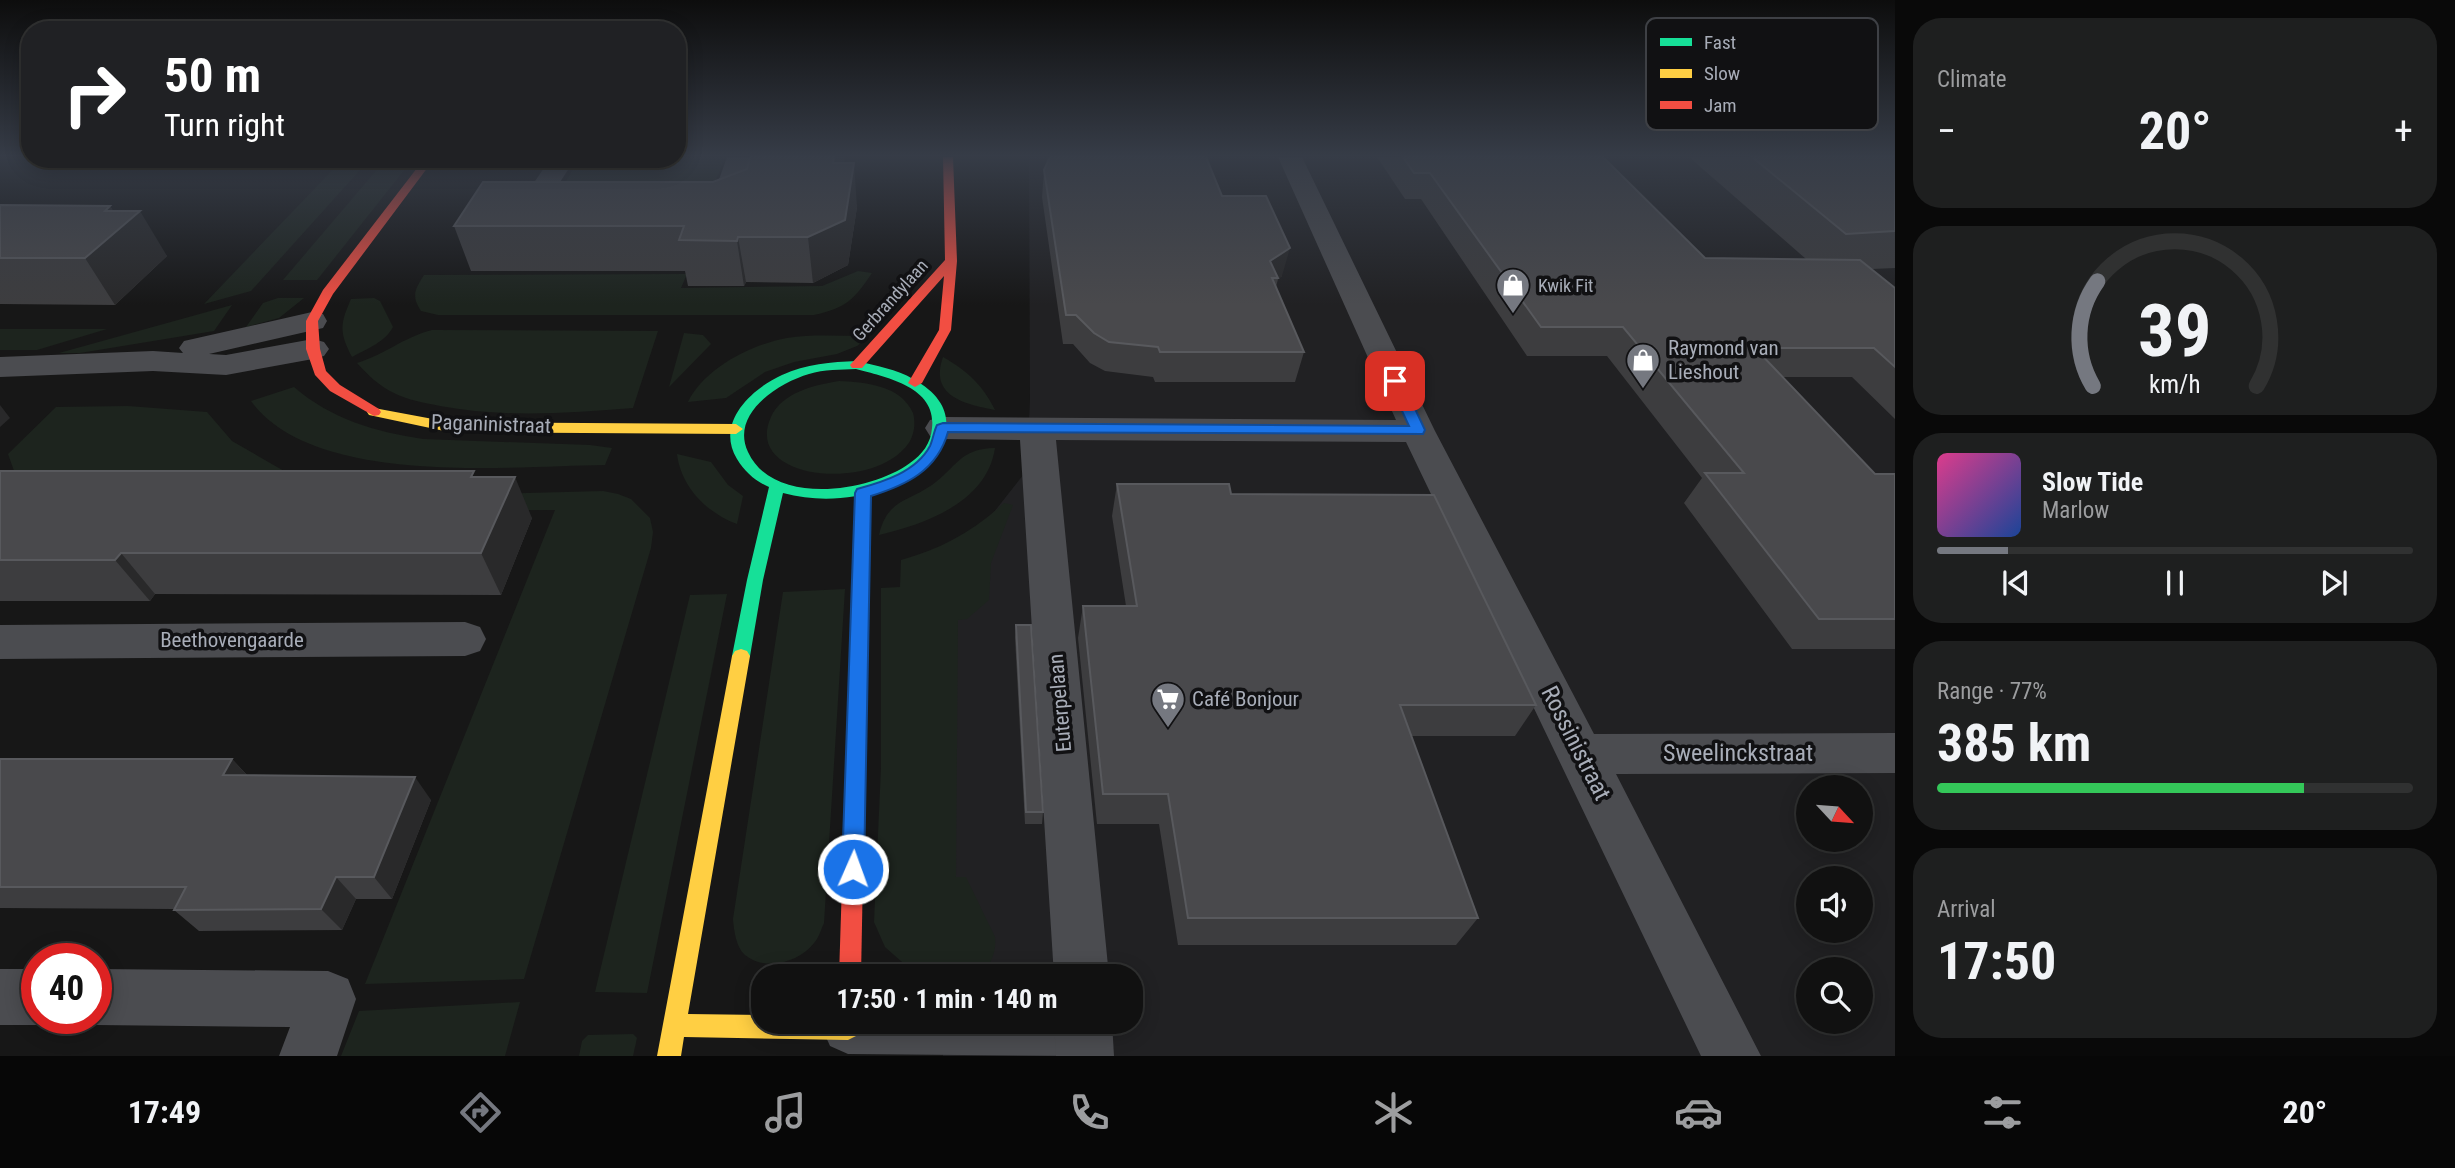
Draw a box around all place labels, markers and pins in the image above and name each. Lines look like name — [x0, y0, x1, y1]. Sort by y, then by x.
shop icon: Kwik Fit — [1494, 266, 1532, 315]
place label: Kwik Fit — [1538, 275, 1593, 296]
place label: Raymond van Lieshout — [1668, 336, 1779, 384]
shop icon: Raymond van Lieshout — [1624, 341, 1662, 390]
pin — [1365, 351, 1425, 411]
supermarket icon: Café Bonjour — [1149, 680, 1187, 729]
place label: Café Bonjour — [1192, 687, 1299, 711]

